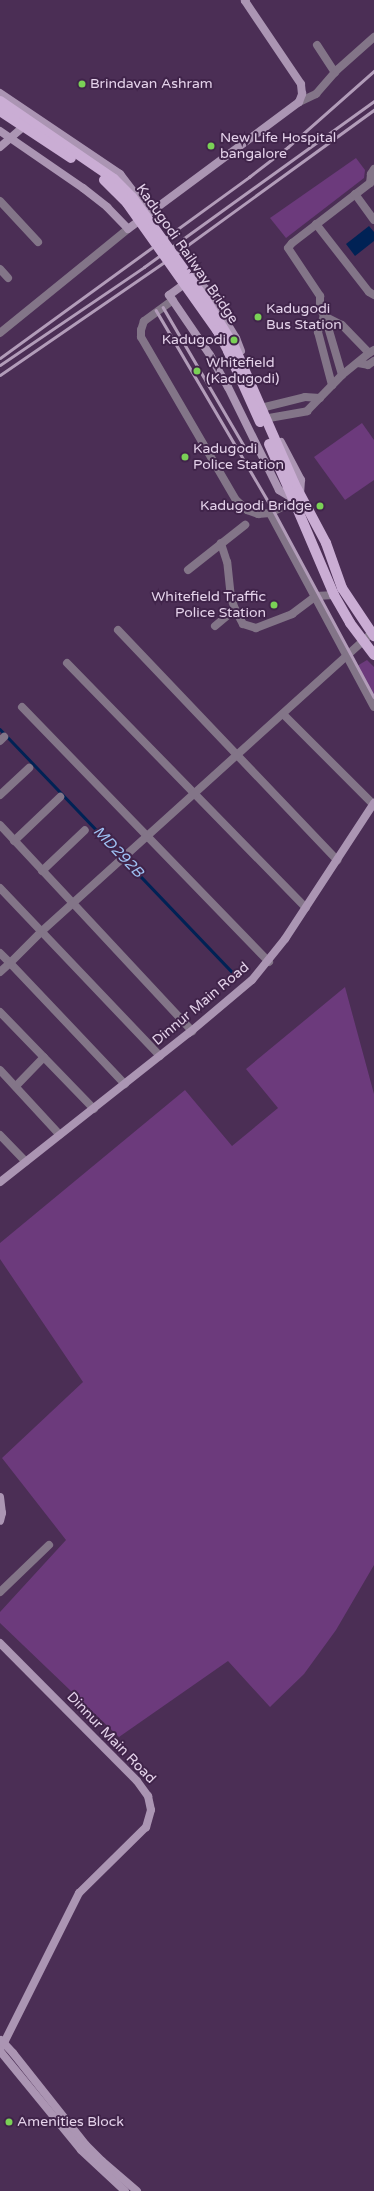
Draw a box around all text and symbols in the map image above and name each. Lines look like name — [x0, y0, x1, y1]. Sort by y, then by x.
place label: Brindavan Ashram — [90, 76, 213, 92]
marker: Brindavan Ashram — [77, 79, 87, 89]
place label: New Life Hospital bangalore — [220, 130, 336, 162]
marker: New Life Hospital bangalore — [205, 140, 217, 152]
street label: Kadugodi Railway Bridge — [132, 181, 242, 327]
place label: Kadugodi Bus Station — [266, 301, 342, 334]
marker: Kadugodi Bus Station — [253, 312, 263, 322]
place label: Kadugodi — [162, 332, 226, 348]
marker: Kadugodi — [229, 335, 239, 345]
place label: Whitefield (Kadugodi) — [206, 355, 279, 388]
marker: Whitefield (Kadugodi) — [191, 365, 203, 377]
place label: Kadugodi Police Station — [193, 441, 284, 474]
marker: Kadugodi Police Station — [180, 452, 190, 462]
place label: Kadugodi Bridge — [200, 498, 312, 514]
marker: Kadugodi Bridge — [315, 501, 325, 511]
place label: Whitefield Traffic Police Station — [151, 589, 266, 622]
marker: Whitefield Traffic Police Station — [269, 600, 279, 610]
water label: MD292B — [89, 823, 147, 881]
street label: Dinnur Main Road — [149, 959, 253, 1049]
street label: Dinnur Main Road — [63, 1689, 159, 1787]
place label: Amenities Block — [17, 2114, 124, 2130]
marker: Amenities Block — [4, 2117, 14, 2127]

